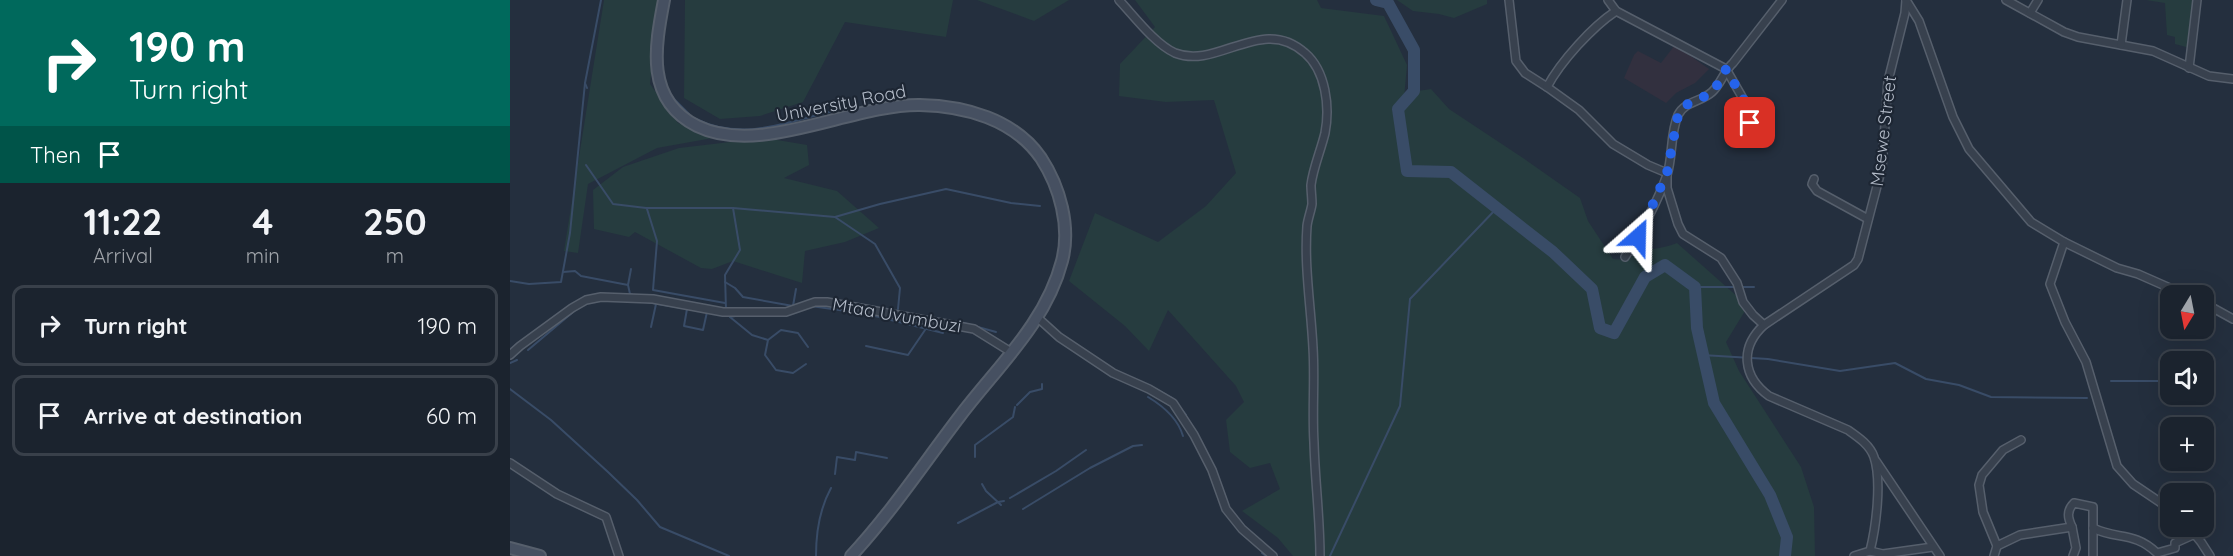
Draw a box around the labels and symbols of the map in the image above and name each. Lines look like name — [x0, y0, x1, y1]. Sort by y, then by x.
street label: Msewe Street — [1865, 74, 1901, 188]
street label: University Road — [774, 79, 908, 127]
pin — [1724, 97, 1775, 148]
position arrow — [1606, 205, 1670, 269]
north arrow — [2160, 285, 2214, 339]
street label: Mtaa Uvumbuzi — [831, 292, 963, 338]

